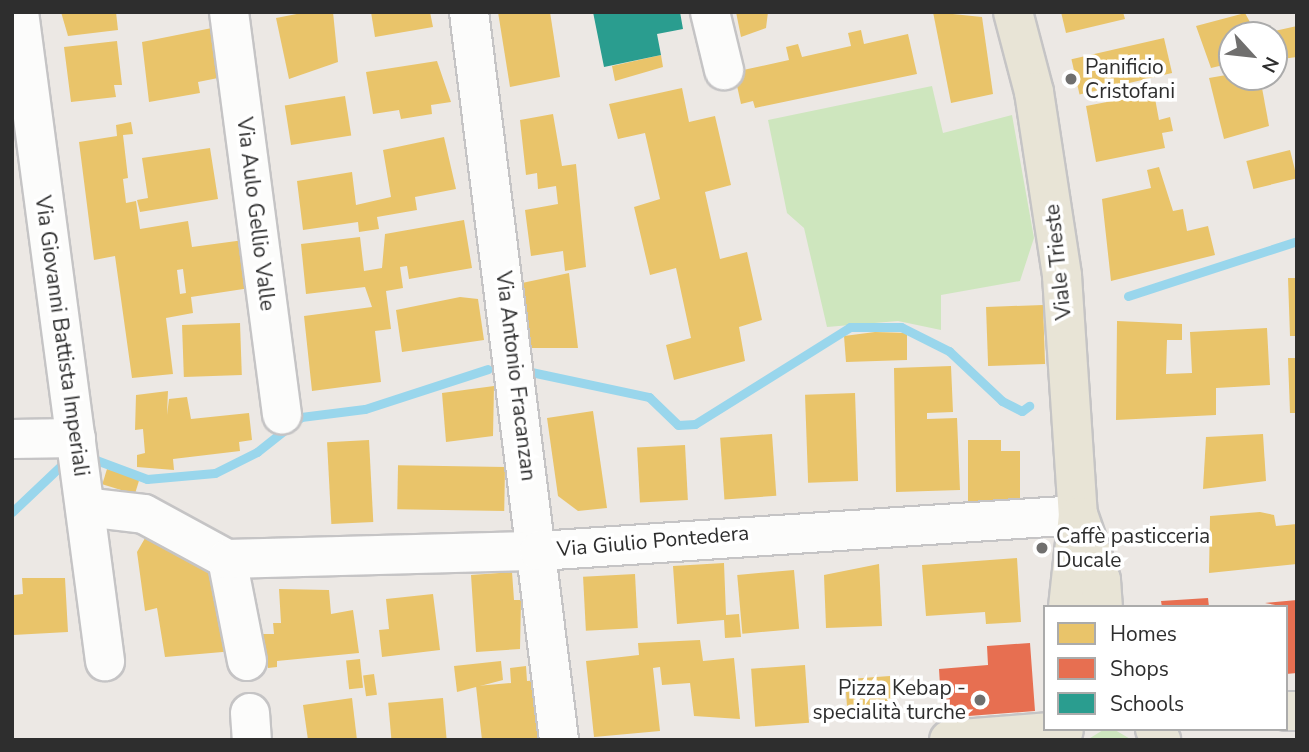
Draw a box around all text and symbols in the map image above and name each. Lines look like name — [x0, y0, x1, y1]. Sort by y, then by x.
north arrow — [1218, 21, 1288, 91]
text: N — [1255, 52, 1285, 77]
place label: Panificio Cristofani — [1085, 54, 1175, 104]
marker: Panificio Cristofani — [1063, 71, 1079, 87]
street label: Via Aulo Gellio Valle — [232, 116, 280, 312]
street label: Via Giovanni Battista Imperiali — [30, 194, 94, 478]
street label: Viale Trieste — [1039, 203, 1077, 321]
street label: Via Antonio Fracanzan — [491, 270, 541, 482]
street label: Via Giulio Pontedera — [556, 520, 750, 562]
place label: Caffè pasticceria Ducale — [1056, 523, 1210, 573]
marker: Caffè pasticceria Ducale — [1034, 540, 1050, 556]
legend — [1043, 605, 1288, 731]
text: Homes — [1110, 620, 1177, 648]
text: Shops — [1110, 655, 1169, 683]
place label: Pizza Kebap - specialità turche — [812, 675, 966, 725]
text: Schools — [1110, 690, 1184, 718]
marker: Pizza Kebap - specialità turche — [972, 692, 988, 708]

